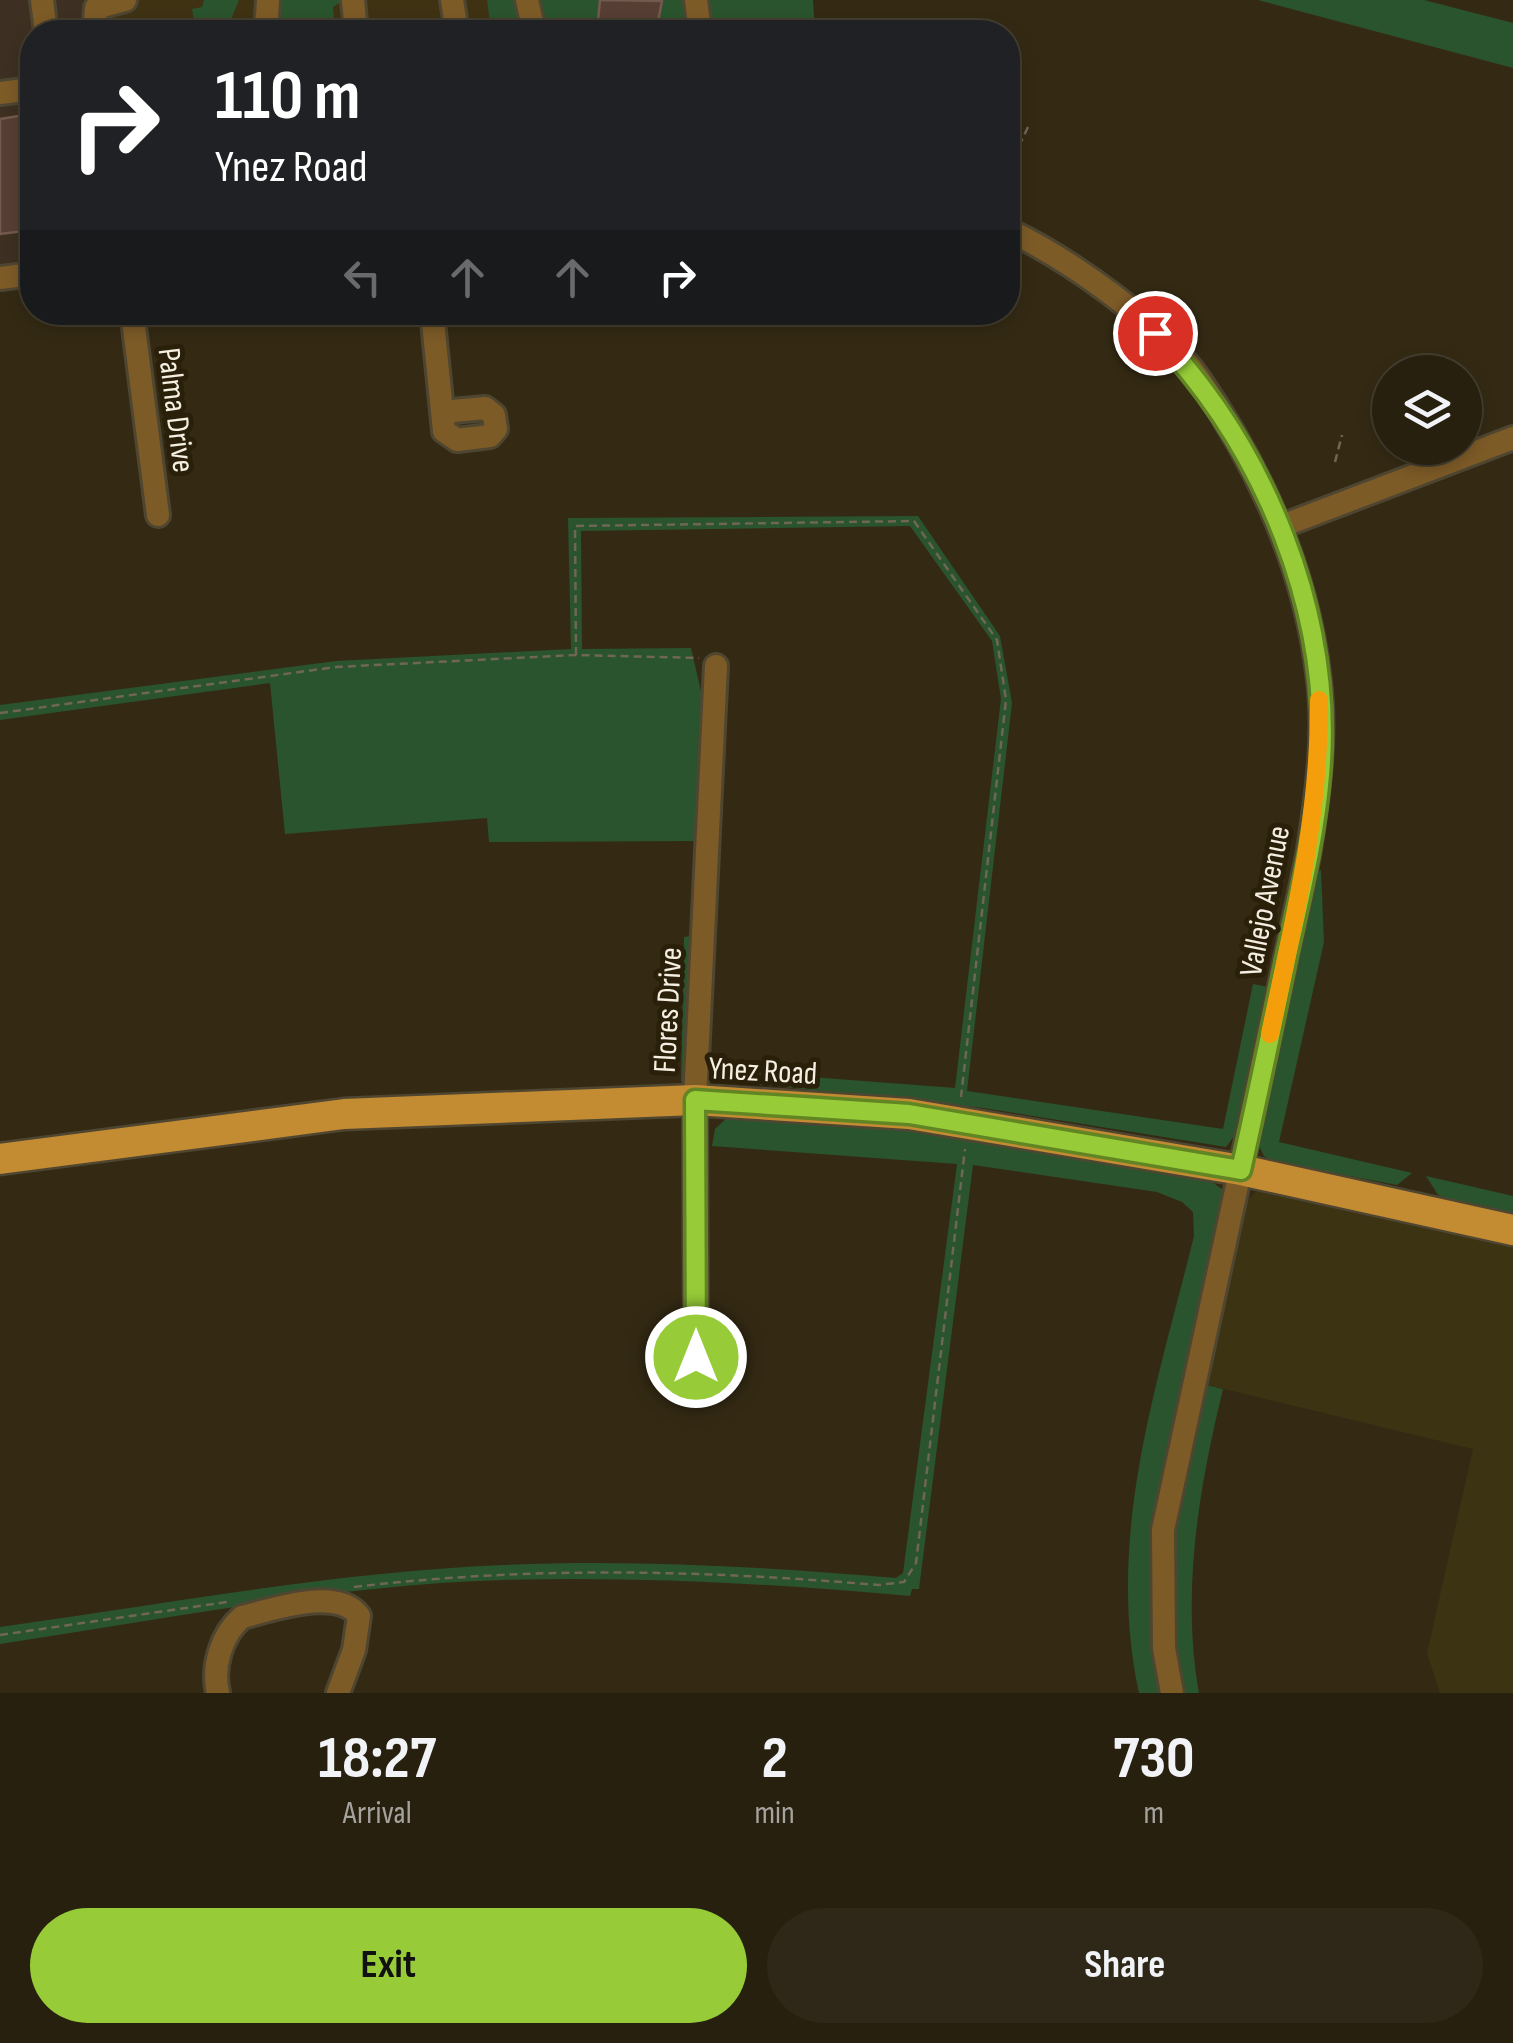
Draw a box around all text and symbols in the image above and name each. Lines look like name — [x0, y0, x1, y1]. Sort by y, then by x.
text: 110 m — [215, 55, 361, 139]
icon: right — [50, 60, 180, 190]
text: Ynez Road — [215, 140, 368, 195]
icon: left — [335, 250, 390, 305]
icon: ahead — [440, 250, 495, 305]
icon: ahead — [545, 250, 600, 305]
icon: right — [650, 250, 705, 305]
pin — [1113, 291, 1198, 376]
icon: arrive — [1128, 306, 1183, 361]
street label: Palma Drive — [149, 346, 202, 475]
map controls — [1372, 355, 1482, 465]
button: layers — [1372, 355, 1482, 465]
street label: Vallejo Avenue — [1232, 823, 1299, 980]
street label: Flores Drive — [646, 946, 691, 1074]
street label: Ynez Road — [708, 1049, 818, 1094]
position arrow — [644, 1305, 748, 1409]
text: 18:27 — [318, 1723, 436, 1795]
text: 2 — [761, 1723, 788, 1795]
text: 730 — [1113, 1723, 1195, 1795]
text: Arrival — [343, 1794, 412, 1833]
text: min — [754, 1794, 795, 1833]
text: m — [1144, 1794, 1164, 1833]
button: Exit — [30, 1908, 747, 2023]
button: Share — [767, 1908, 1483, 2023]

